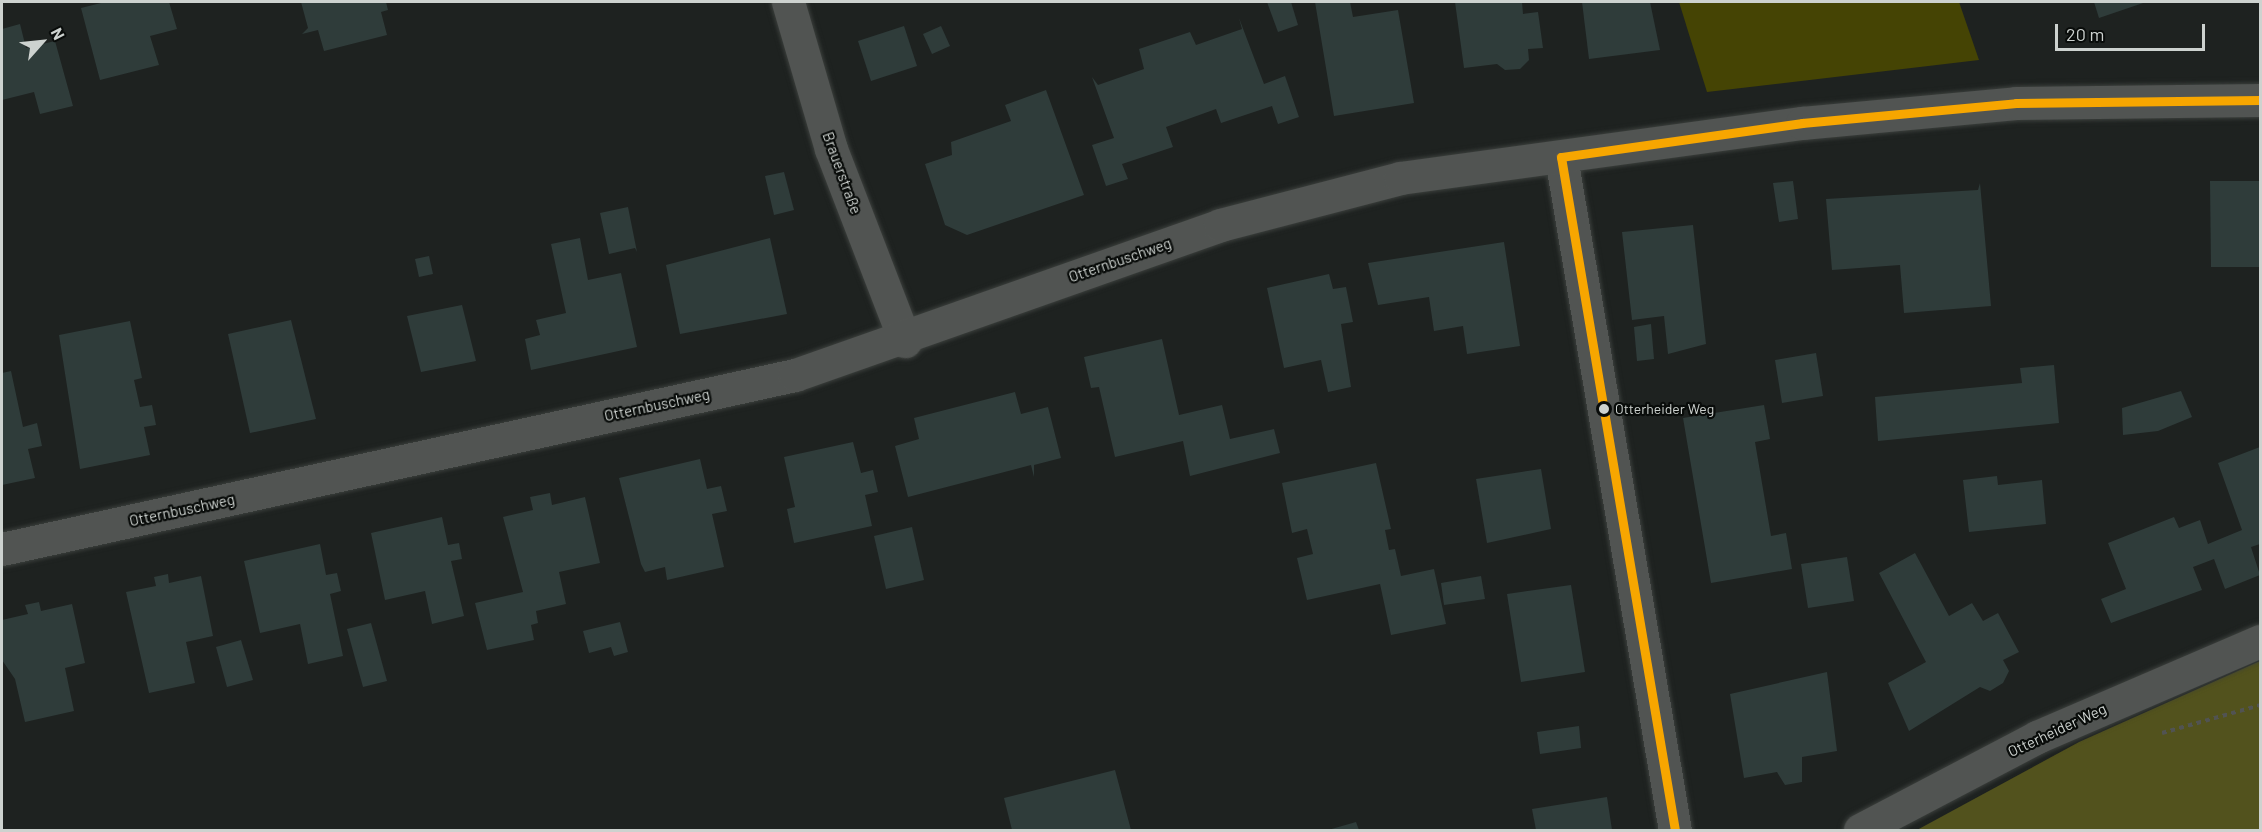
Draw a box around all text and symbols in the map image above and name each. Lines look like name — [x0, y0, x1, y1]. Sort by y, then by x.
north arrow — [12, 12, 72, 72]
scale bar — [2058, 12, 2208, 50]
text: 20 m — [2066, 23, 2104, 45]
text: N — [48, 25, 69, 43]
street label: Brauerstraße — [819, 129, 865, 217]
street label: Otternbuschweg — [1066, 234, 1174, 286]
street label: Otternbuschweg — [603, 385, 711, 425]
place label: Otterheider Weg — [1615, 401, 1714, 417]
marker: Otterheider Weg — [1598, 403, 1610, 415]
street label: Otternbuschweg — [128, 490, 236, 530]
street label: Otterheider Weg — [2005, 699, 2109, 761]

